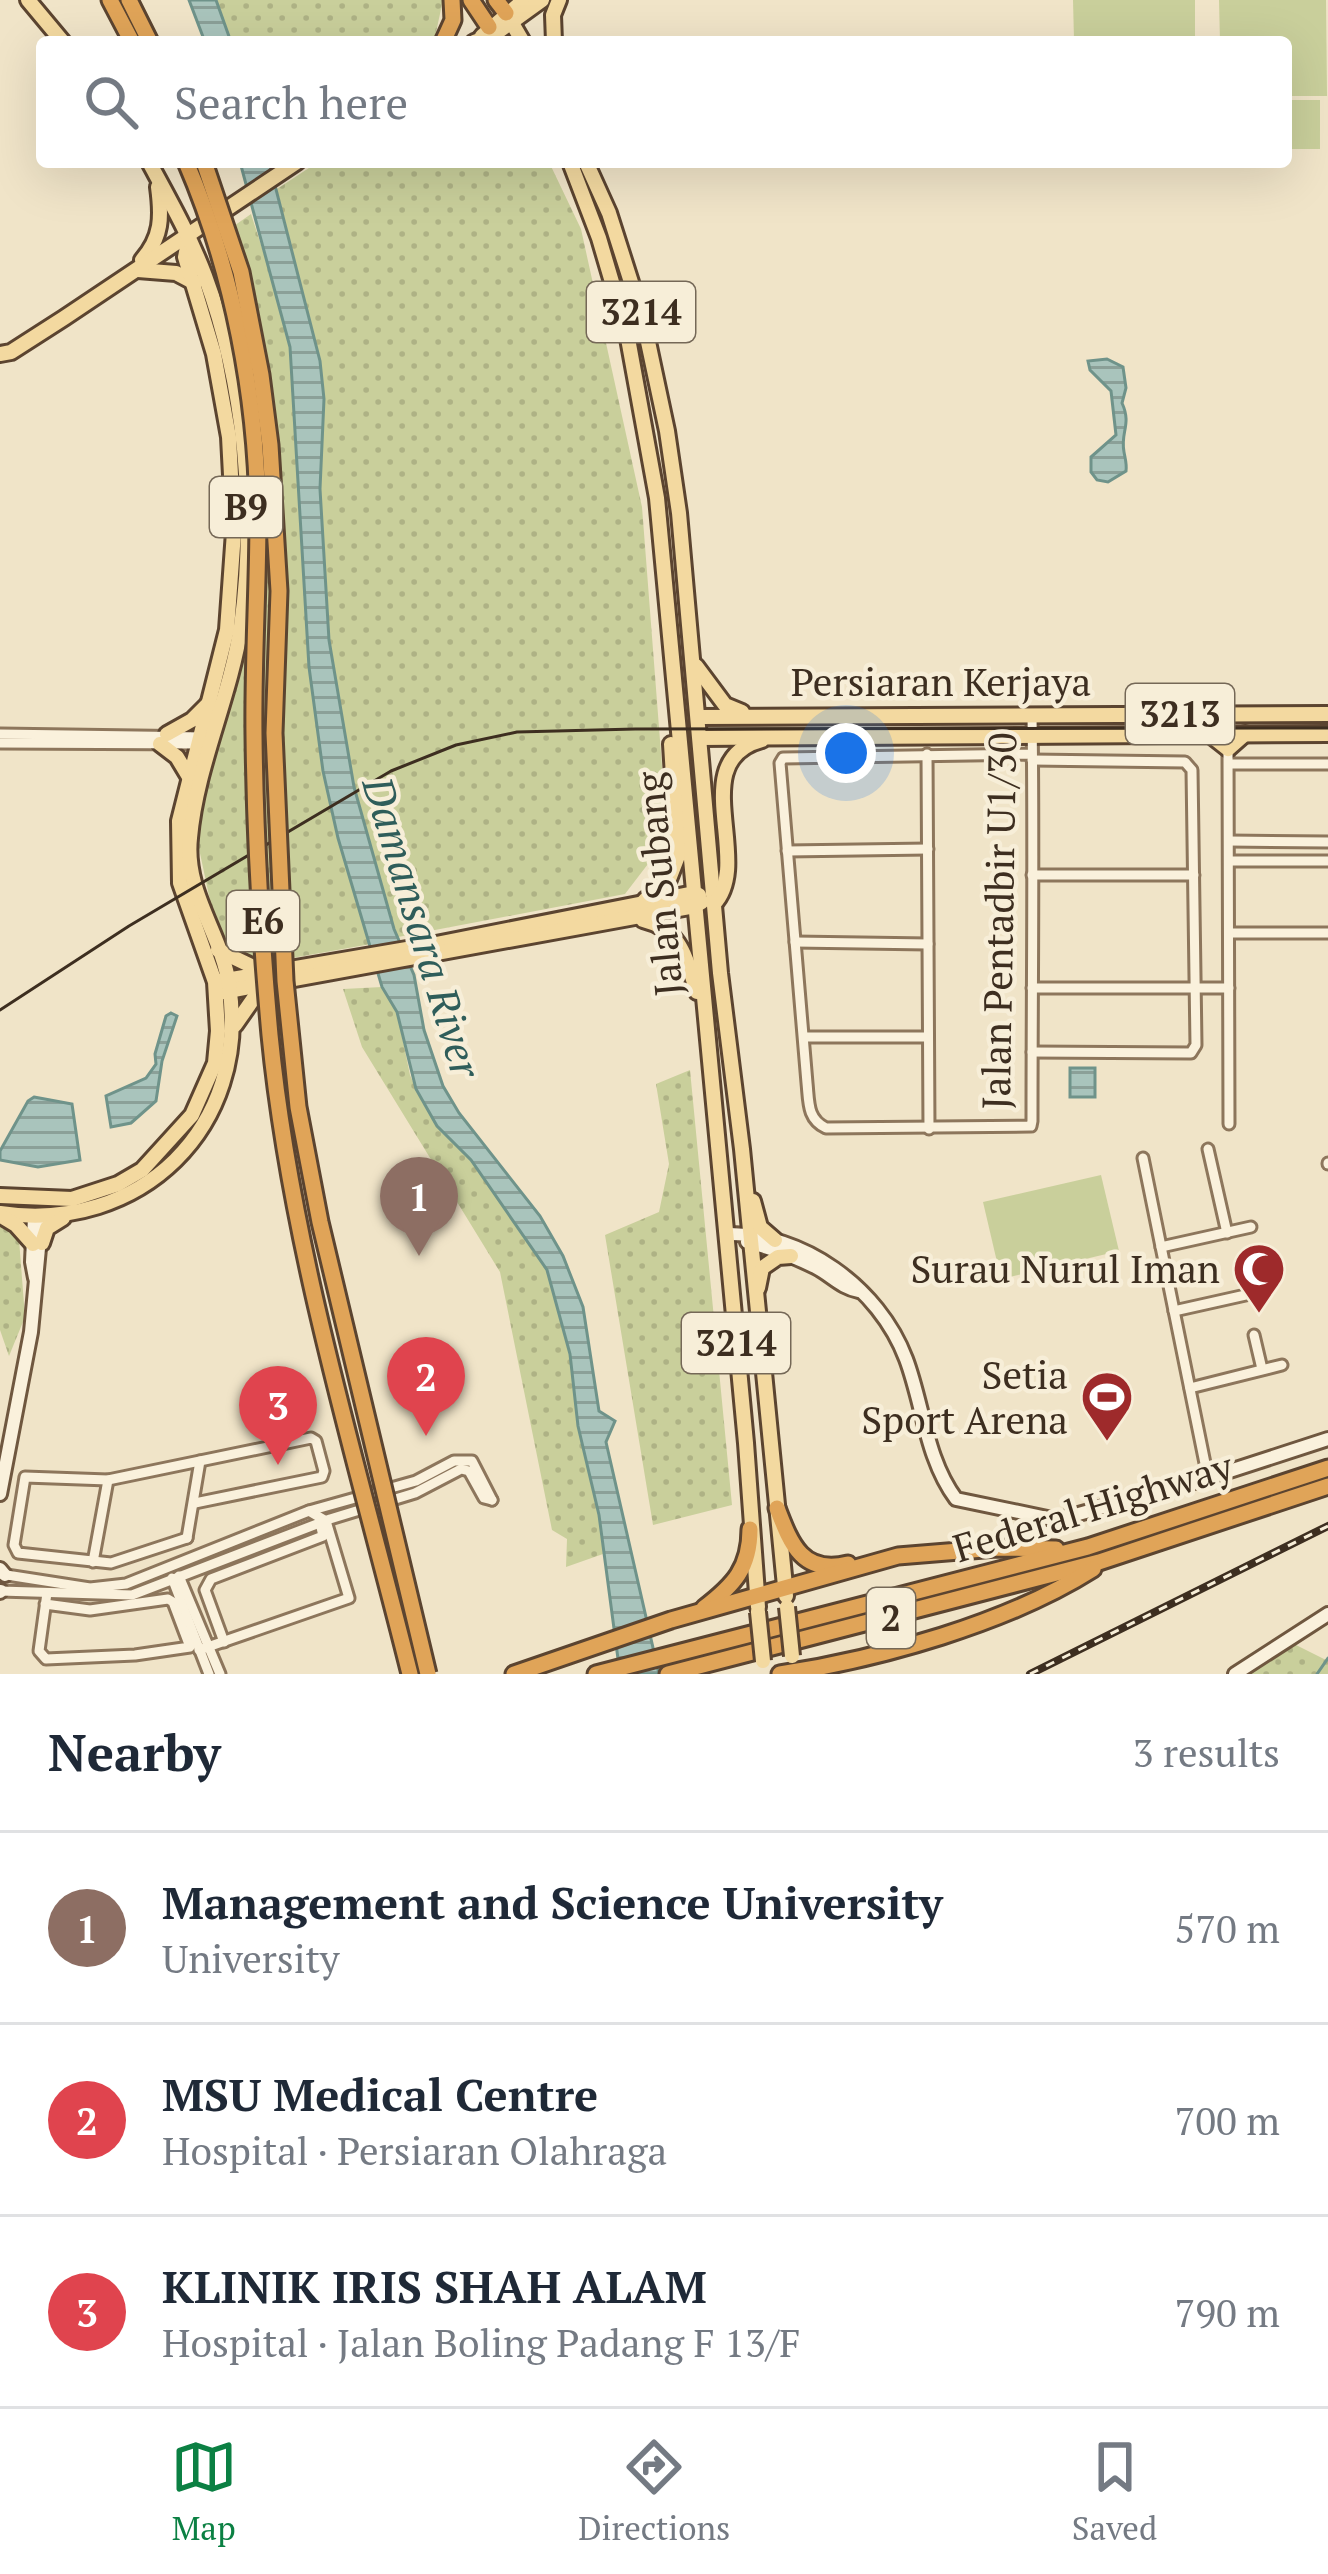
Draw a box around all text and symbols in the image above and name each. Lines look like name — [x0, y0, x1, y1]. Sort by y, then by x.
search box — [36, 36, 1292, 168]
icon: search — [78, 69, 144, 135]
text: Search here — [174, 72, 408, 132]
road number: 3214 — [587, 282, 695, 342]
road number: B9 — [210, 477, 282, 537]
street label: Persiaran Kerjaya — [791, 655, 1091, 707]
road number: 3213 — [1126, 684, 1234, 744]
your location — [816, 723, 876, 783]
street label: Jalan Pentadbir U1/30 — [969, 732, 1027, 1110]
water label: Damansara River — [350, 769, 496, 1086]
street label: Jalan Subang — [622, 769, 694, 998]
road number: E6 — [227, 891, 299, 951]
pin: 1 — [380, 1157, 458, 1256]
mosque icon: Surau Nurul Iman — [1231, 1241, 1287, 1315]
place label: Surau Nurul Iman — [910, 1242, 1220, 1294]
road number: 3214 — [682, 1313, 790, 1373]
pin: 2 — [387, 1337, 465, 1436]
place label: Setia Sport Arena — [861, 1348, 1068, 1445]
pin: 3 — [239, 1366, 317, 1465]
sports icon: Setia Sport Arena — [1079, 1369, 1135, 1443]
street label: Federal Highway — [947, 1439, 1240, 1573]
road number: 2 — [867, 1588, 915, 1648]
text: Nearby — [48, 1718, 221, 1786]
text: 3 results — [1133, 1726, 1280, 1778]
text: Management and Science University — [162, 1872, 943, 1932]
text: 1 — [76, 1902, 98, 1954]
text: 570 m — [1175, 1902, 1280, 1954]
text: University — [162, 1932, 340, 1984]
text: MSU Medical Centre — [162, 2064, 598, 2124]
text: 2 — [76, 2094, 98, 2146]
text: 700 m — [1175, 2094, 1280, 2146]
text: Hospital · Persiaran Olahraga — [162, 2124, 667, 2176]
text: KLINIK IRIS SHAH ALAM — [162, 2256, 707, 2316]
text: 3 — [76, 2286, 98, 2338]
text: 790 m — [1175, 2286, 1280, 2338]
text: Hospital · Jalan Boling Padang F 13/F — [162, 2316, 800, 2368]
tab: Map — [171, 2434, 237, 2549]
tab: Directions — [578, 2434, 730, 2549]
tab: Saved — [1072, 2434, 1157, 2549]

